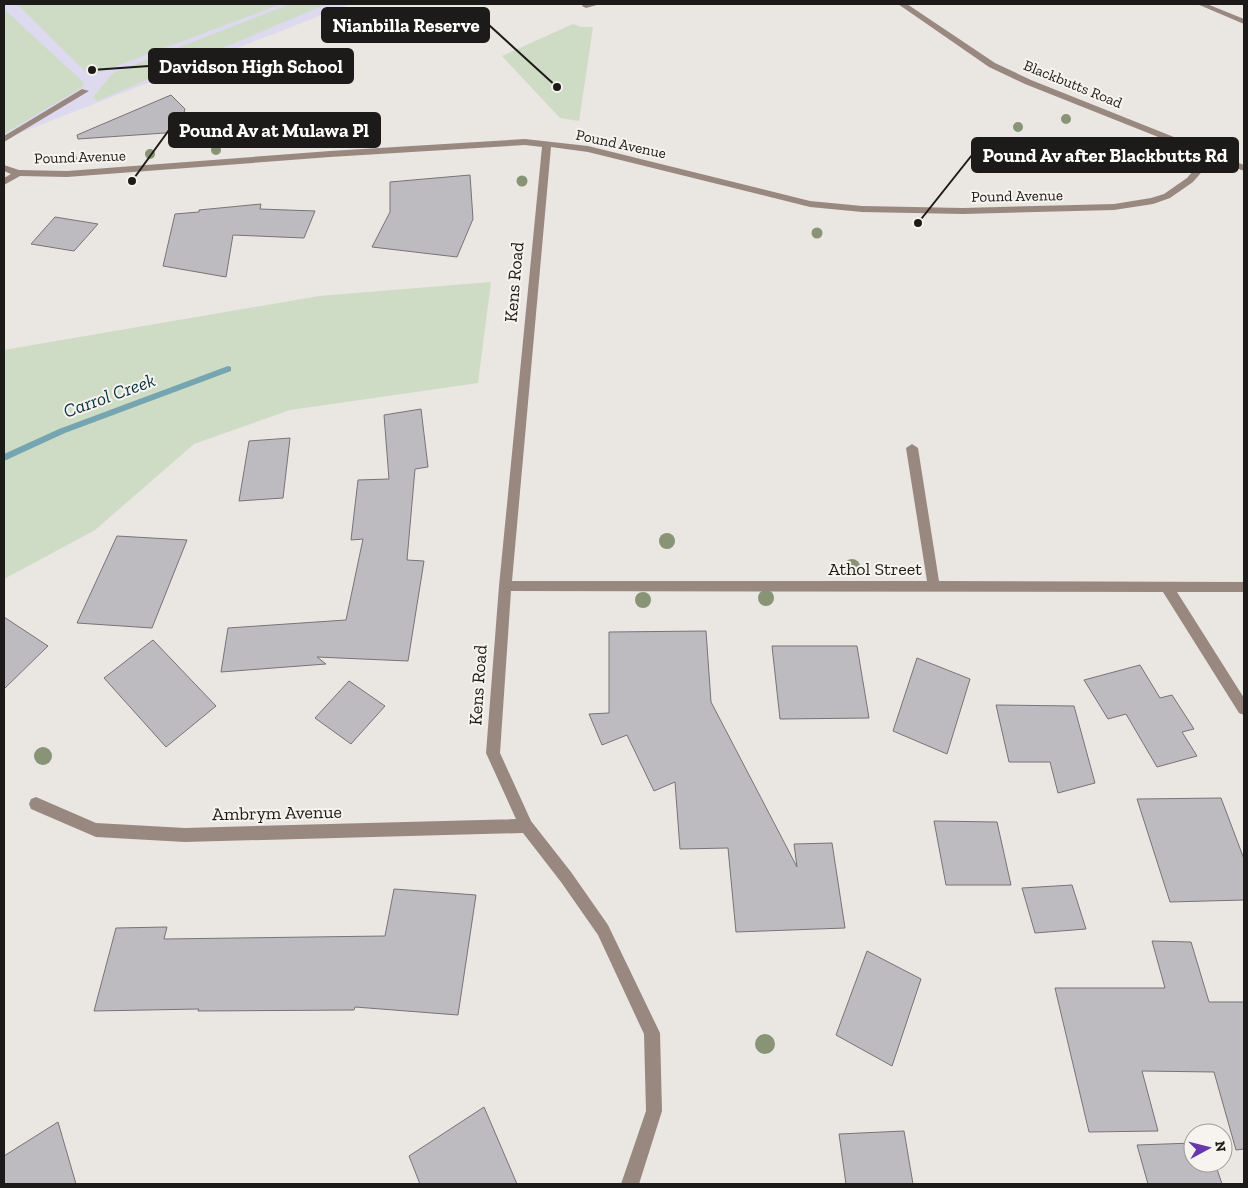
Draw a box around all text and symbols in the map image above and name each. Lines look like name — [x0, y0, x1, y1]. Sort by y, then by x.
callout: Nianbilla Reserve — [322, 8, 489, 42]
text: Nianbilla Reserve — [332, 14, 480, 37]
callout: Davidson High School — [149, 49, 353, 83]
text: Davidson High School — [159, 55, 343, 78]
street label: Blackbutts Road — [1021, 56, 1126, 112]
callout: Pound Av at Mulawa Pl — [169, 113, 380, 147]
text: Pound Av at Mulawa Pl — [179, 119, 370, 142]
street label: Pound Avenue — [574, 126, 668, 162]
callout: Pound Av after Blackbutts Rd — [972, 138, 1238, 172]
text: Pound Av after Blackbutts Rd — [982, 144, 1228, 167]
street label: Pound Avenue — [34, 146, 126, 168]
street label: Pound Avenue — [971, 186, 1063, 206]
street label: Kens Road — [500, 241, 528, 323]
water label: Carrol Creek — [60, 368, 158, 423]
street label: Athol Street — [828, 558, 922, 580]
street label: Kens Road — [464, 644, 492, 726]
street label: Ambrym Avenue — [212, 801, 342, 825]
north arrow — [1183, 1123, 1233, 1173]
text: N — [1211, 1140, 1230, 1153]

